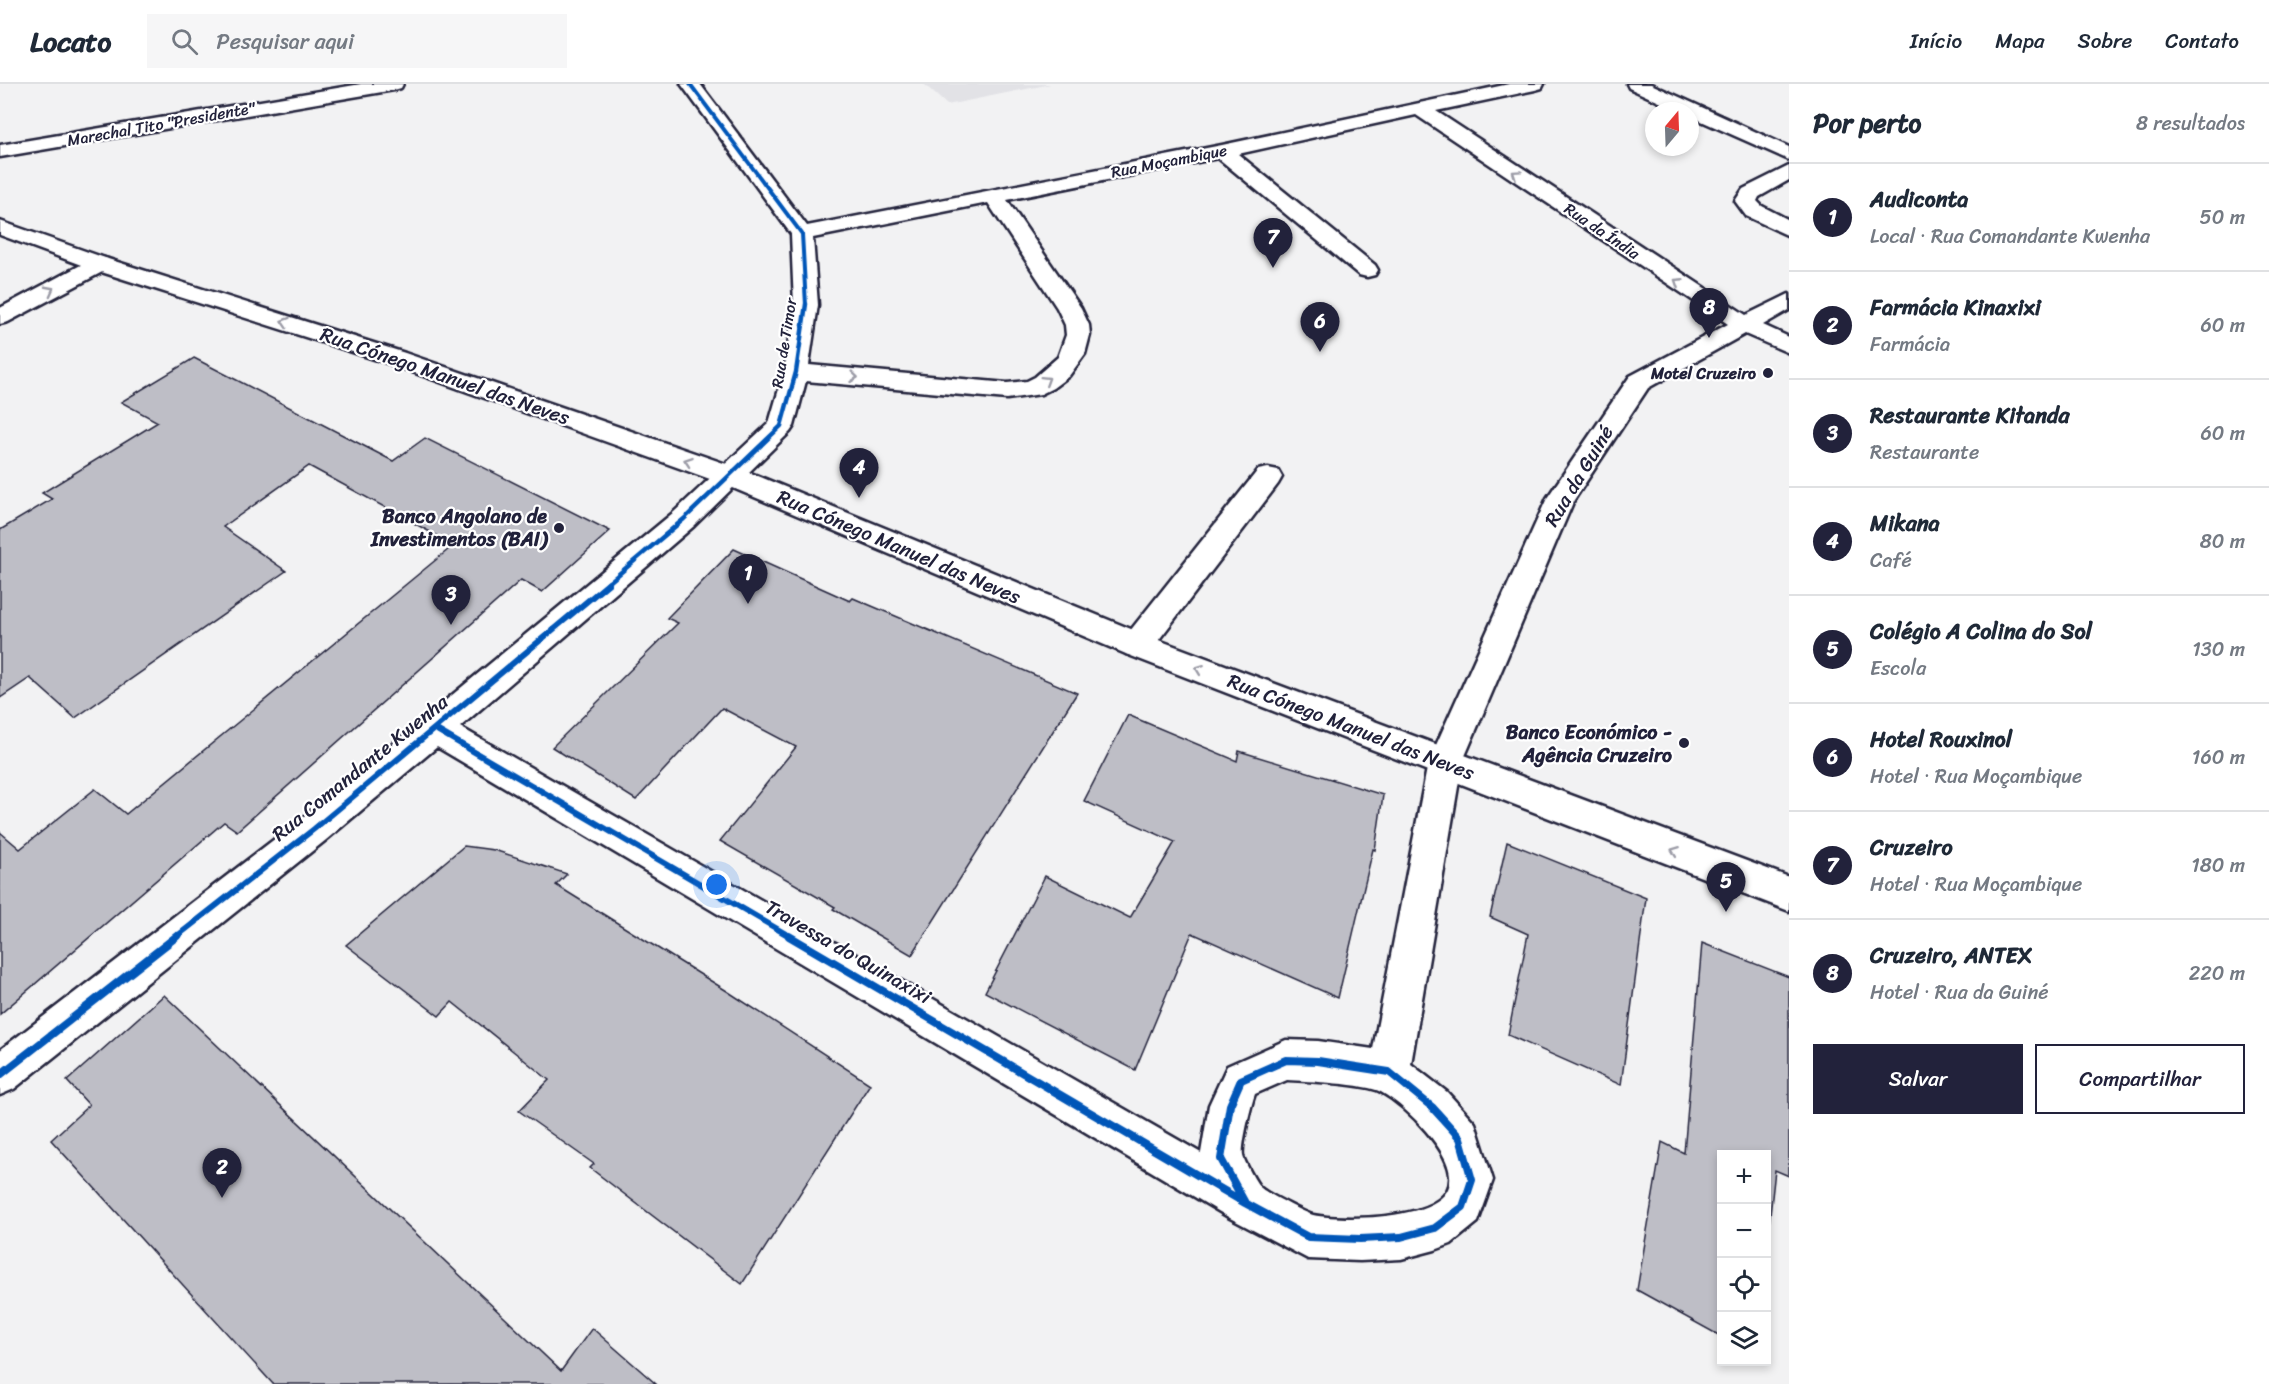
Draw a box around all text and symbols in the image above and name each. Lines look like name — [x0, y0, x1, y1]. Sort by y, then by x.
search box — [147, 14, 567, 68]
text: Locato — [30, 17, 111, 66]
text: Pesquisar aqui — [216, 22, 354, 61]
text: Início — [1910, 22, 1962, 60]
text: Mapa — [1995, 22, 2045, 60]
text: Sobre — [2078, 22, 2132, 60]
text: Contato — [2165, 22, 2239, 60]
icon: search — [168, 25, 201, 58]
street label: Marechal Tito "Presidente" — [65, 93, 259, 155]
text: Por perto — [1813, 100, 1921, 146]
north arrow — [1645, 102, 1699, 156]
text: 8 resultados — [2136, 106, 2245, 141]
street label: Rua Moçambique — [1108, 136, 1230, 186]
one-way arrow — [1512, 170, 1523, 181]
text: Audiconta — [1870, 180, 1968, 219]
street label: Rua da Índia — [1558, 195, 1647, 268]
text: 1 — [1828, 200, 1837, 235]
text: 50 m — [2200, 200, 2245, 235]
pin: 7 — [1254, 218, 1292, 268]
text: Local · Rua Comandante Kwenha — [1870, 219, 2150, 254]
one-way arrow — [1674, 278, 1685, 289]
one-way arrow — [44, 286, 55, 298]
pin: 8 — [1690, 288, 1728, 338]
text: Farmácia Kinaxixi — [1870, 288, 2041, 327]
street label: Rua de Timor — [763, 294, 806, 390]
pin: 6 — [1300, 302, 1340, 352]
text: 2 — [1827, 308, 1838, 343]
text: 60 m — [2200, 308, 2245, 343]
one-way arrow — [280, 317, 291, 330]
street label: Rua Cónego Manuel das Neves — [315, 317, 575, 435]
text: Farmácia — [1870, 327, 1950, 362]
place label: Motel Cruzeiro — [1650, 359, 1756, 388]
marker: Motel Cruzeiro — [1761, 366, 1775, 380]
one-way arrow — [850, 370, 859, 383]
one-way arrow — [1040, 375, 1050, 387]
text: Restaurante Kitanda — [1870, 396, 2070, 435]
text: 3 — [1827, 416, 1838, 451]
text: 60 m — [2200, 416, 2245, 451]
street label: Rua da Guiné — [1535, 418, 1623, 534]
text: Restaurante — [1870, 435, 1979, 470]
pin: 4 — [840, 448, 878, 498]
one-way arrow — [683, 455, 694, 468]
street label: Rua Cónego Manuel das Neves — [772, 480, 1027, 615]
place label: Banco Angolano de Investimentos (BAI) — [370, 499, 549, 557]
text: Mikana — [1870, 504, 1940, 543]
marker: Banco Angolano de Investimentos (BAI) — [552, 521, 566, 535]
text: 4 — [1826, 524, 1839, 559]
text: 80 m — [2200, 524, 2245, 559]
text: Café — [1870, 543, 1912, 578]
pin: 1 — [728, 554, 768, 604]
pin: 3 — [432, 576, 470, 625]
text: Colégio A Colina do Sol — [1870, 612, 2092, 651]
text: 5 — [1826, 632, 1839, 667]
text: 130 m — [2192, 632, 2245, 667]
text: Escola — [1870, 651, 1926, 686]
one-way arrow — [1194, 664, 1204, 677]
street label: Rua Cónego Manuel das Neves — [1222, 664, 1480, 791]
street label: Rua Comandante Kwenha — [264, 685, 457, 851]
place label: Banco Económico - Agência Cruzeiro — [1506, 715, 1672, 773]
text: Hotel Rouxinol — [1870, 720, 2012, 759]
marker: Banco Económico - Agência Cruzeiro — [1677, 736, 1691, 750]
text: 6 — [1827, 740, 1838, 775]
text: 160 m — [2192, 740, 2245, 775]
text: Hotel · Rua Moçambique — [1870, 759, 2082, 794]
text: Cruzeiro — [1870, 828, 1953, 867]
one-way arrow — [1671, 845, 1681, 858]
text: 7 — [1827, 848, 1838, 883]
text: 180 m — [2191, 848, 2245, 883]
pin: 5 — [1706, 862, 1746, 912]
text: Hotel · Rua Moçambique — [1870, 867, 2082, 902]
your location — [702, 870, 731, 899]
street label: Travessa do Quinaxixi — [758, 890, 938, 1014]
text: Cruzeiro, ANTEX — [1870, 936, 2032, 975]
text: 8 — [1826, 956, 1839, 991]
text: 220 m — [2189, 956, 2245, 991]
text: Hotel · Rua da Guiné — [1870, 975, 2048, 1010]
button: Salvar — [1813, 1044, 2023, 1114]
button: Compartilhar — [2035, 1044, 2245, 1114]
pin: 2 — [202, 1148, 242, 1198]
map controls — [1717, 1150, 1771, 1366]
button: + — [1717, 1150, 1771, 1204]
button: − — [1717, 1204, 1771, 1258]
button: locate — [1717, 1258, 1771, 1312]
button: layers — [1717, 1312, 1771, 1366]

